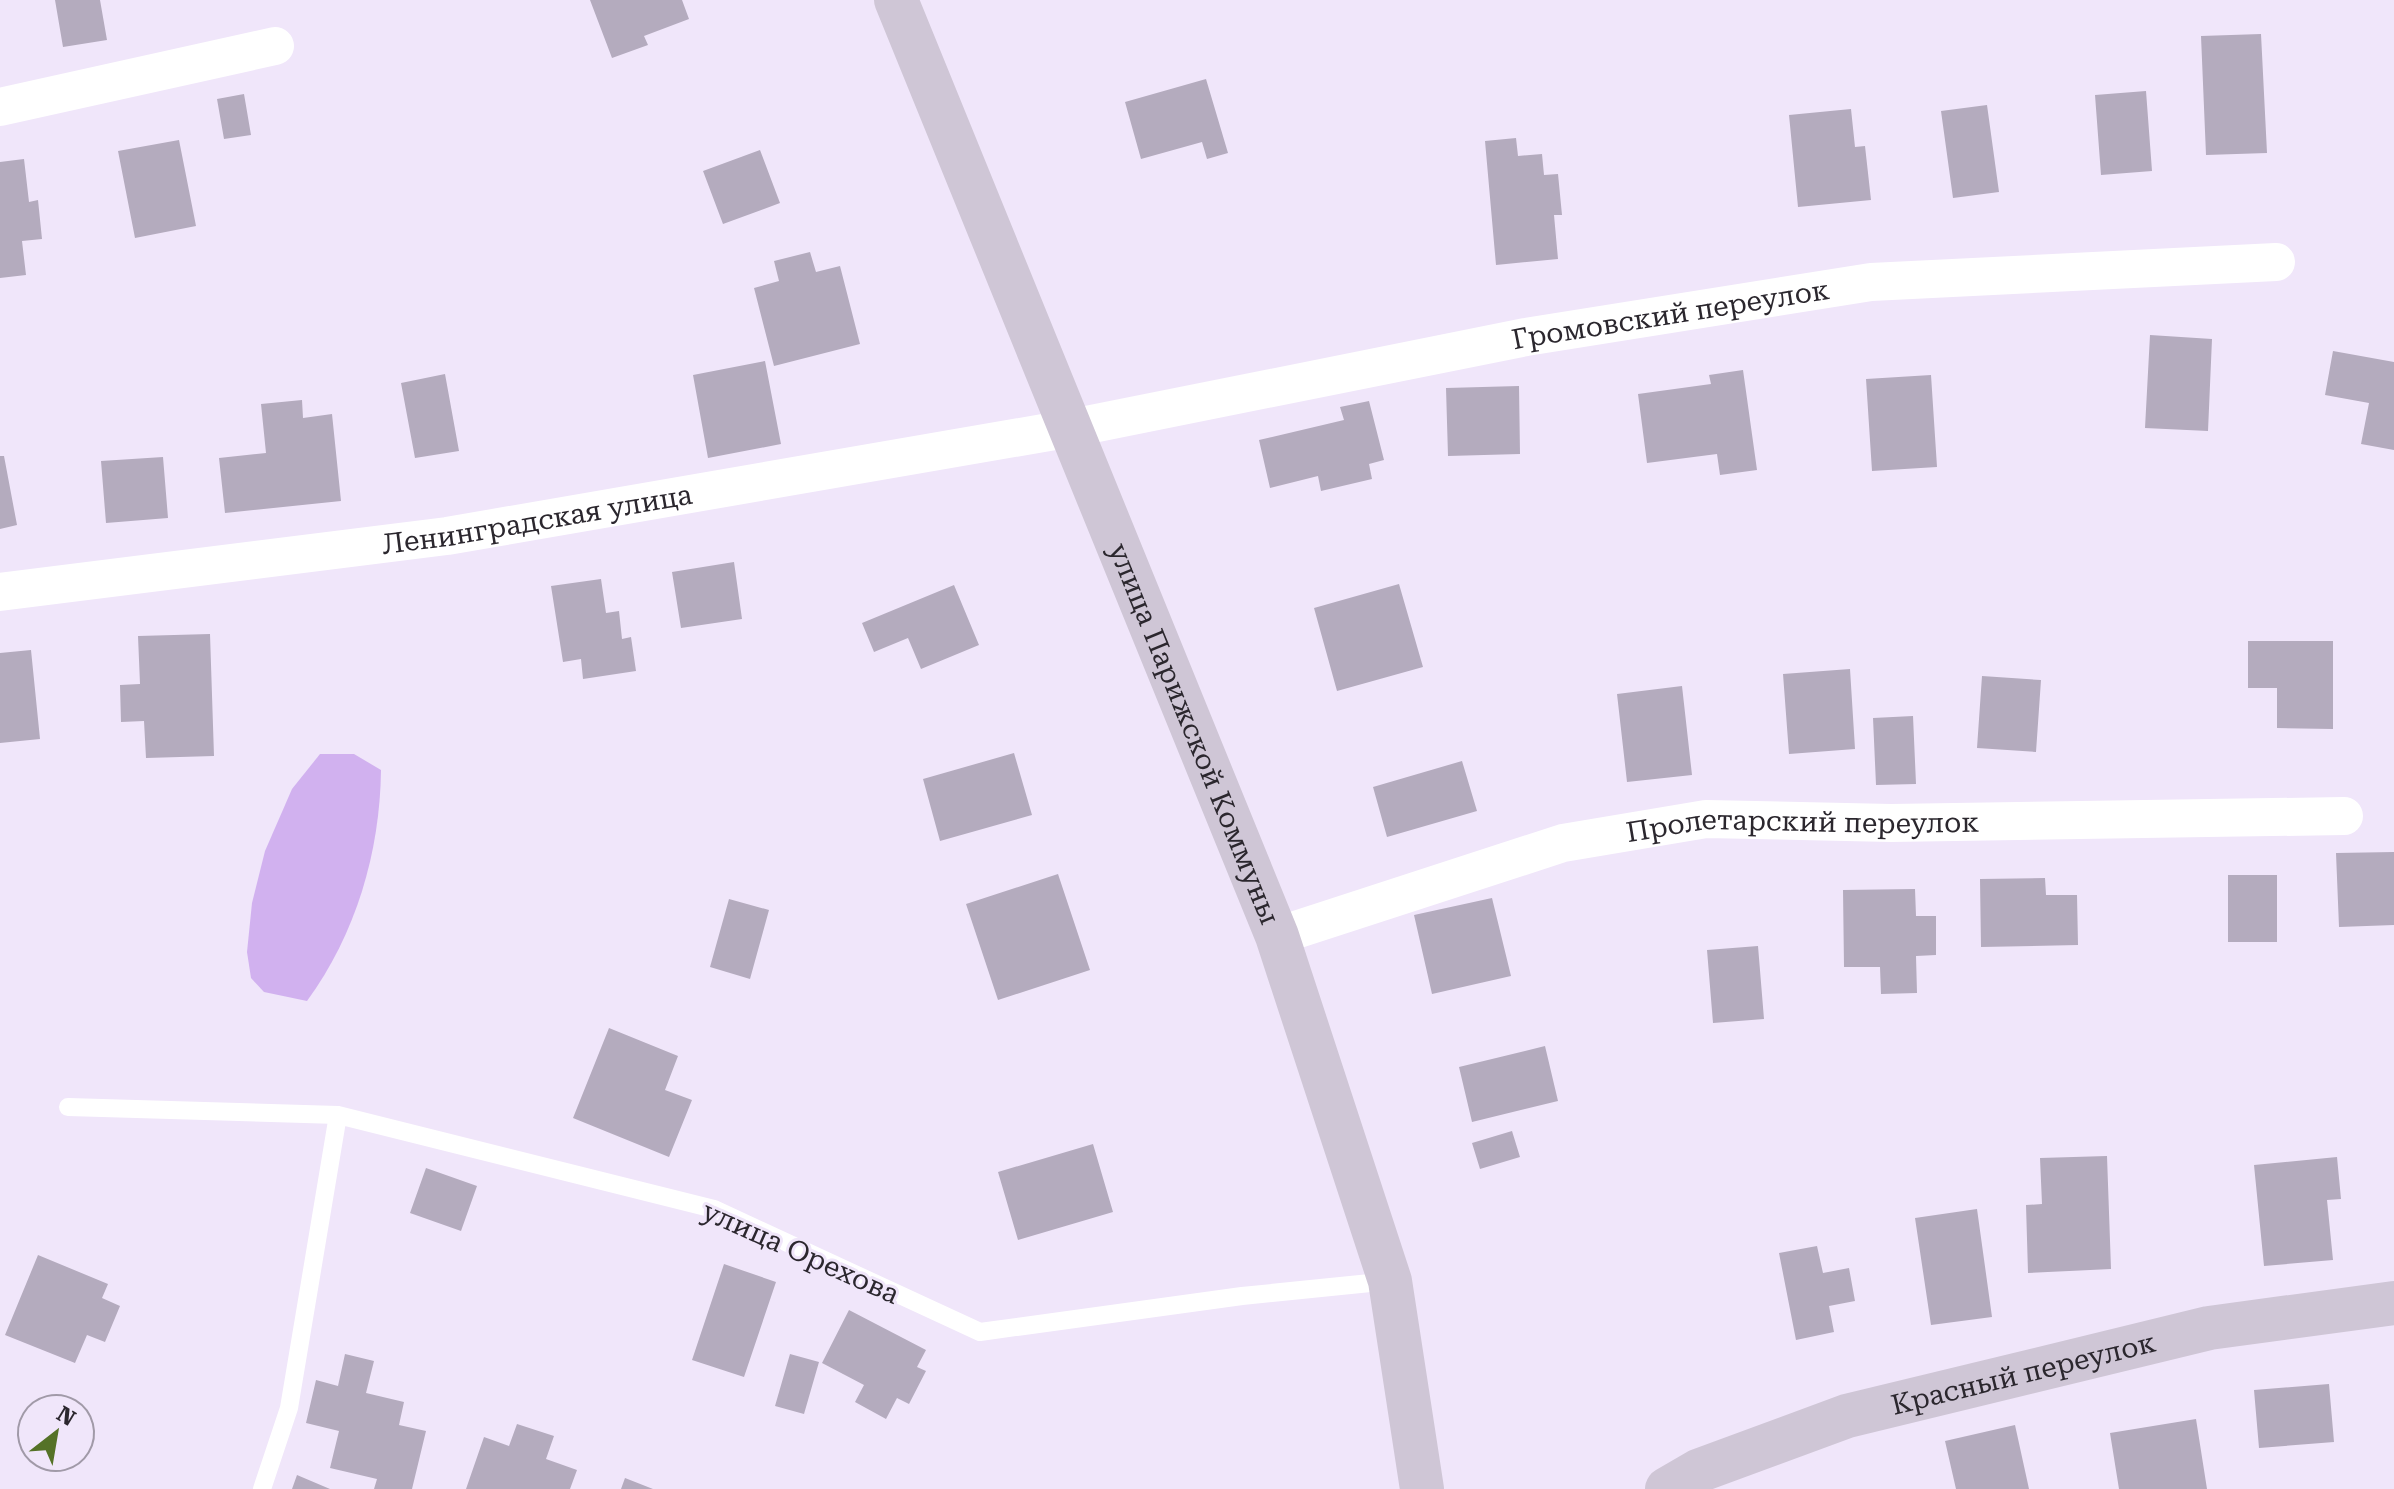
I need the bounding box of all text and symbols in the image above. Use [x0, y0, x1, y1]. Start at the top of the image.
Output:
street label: Громовский переулок [1509, 273, 1832, 356]
street label: Ленинградская улица [380, 478, 695, 561]
street label: улица Парижской Коммуны [1102, 538, 1286, 929]
street label: Пролетарский переулок [1624, 803, 1980, 849]
street label: улица Орехова [697, 1194, 904, 1311]
street label: Красный переулок [1888, 1326, 2159, 1422]
north arrow [16, 1393, 96, 1473]
text: N [52, 1401, 80, 1431]

